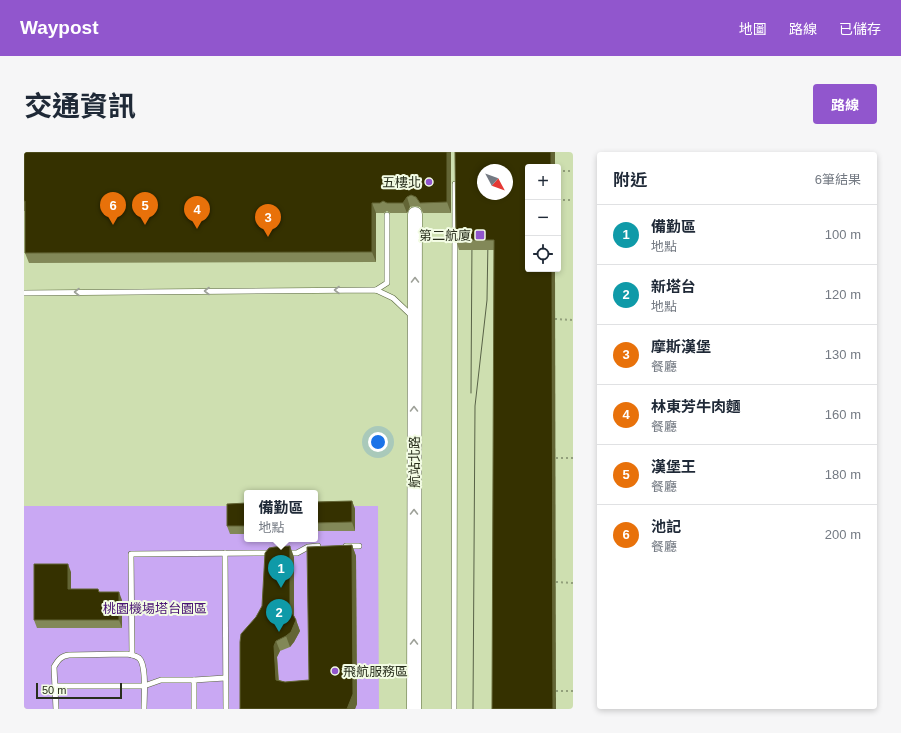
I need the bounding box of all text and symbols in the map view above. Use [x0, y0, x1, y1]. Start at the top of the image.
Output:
text: Waypost [20, 17, 98, 38]
text: 地圖 [739, 21, 767, 37]
text: 路線 [789, 21, 817, 37]
text: 已儲存 [839, 21, 881, 37]
button: 路線 [813, 84, 877, 124]
text: 交通資訊 [24, 91, 136, 122]
north arrow [477, 164, 513, 200]
map controls [525, 164, 561, 272]
button: + [525, 164, 561, 200]
text: 附近 [613, 171, 647, 190]
text: 6筆結果 [815, 172, 861, 187]
place label: 五樓北 [382, 175, 421, 190]
marker: 五樓北 [424, 177, 434, 187]
pin: 6 [100, 192, 126, 225]
pin: 5 [132, 192, 158, 225]
pin: 4 [184, 196, 210, 229]
button: − [525, 200, 561, 236]
pin: 3 [255, 204, 281, 237]
text: 備勤區 [651, 218, 696, 235]
text: 1 [622, 227, 630, 242]
text: 100 m [825, 227, 861, 242]
place label: 第二航廈 [419, 228, 471, 243]
marker: 第二航廈 [474, 229, 486, 241]
button: locate [525, 236, 561, 272]
text: 地點 [651, 239, 677, 254]
one-way arrow [411, 277, 419, 283]
text: 新塔台 [651, 278, 696, 295]
one-way arrow [334, 286, 340, 294]
one-way arrow [204, 287, 210, 295]
text: 2 [622, 287, 630, 302]
text: 120 m [825, 287, 861, 302]
one-way arrow [74, 288, 80, 296]
text: 地點 [651, 299, 677, 314]
text: 摩斯漢堡 [651, 338, 711, 355]
text: 3 [622, 347, 630, 362]
text: 130 m [825, 347, 861, 362]
text: 餐廳 [651, 359, 677, 374]
text: 林東芳牛肉麵 [651, 398, 741, 415]
one-way arrow [410, 406, 418, 412]
text: 4 [622, 407, 630, 422]
text: 160 m [825, 407, 861, 422]
text: 餐廳 [651, 419, 677, 434]
your location [368, 432, 388, 452]
street label: 航站北路 [407, 436, 422, 488]
text: 漢堡王 [651, 458, 696, 475]
text: 5 [622, 467, 630, 482]
text: 180 m [825, 467, 861, 482]
text: 餐廳 [651, 479, 677, 494]
popup [244, 490, 318, 542]
text: 備勤區 [258, 499, 304, 516]
one-way arrow [410, 509, 418, 515]
text: 池記 [651, 518, 681, 535]
text: 地點 [258, 520, 285, 535]
text: 6 [622, 527, 630, 542]
text: 200 m [825, 527, 861, 542]
text: 餐廳 [651, 539, 677, 554]
pin: 1 [268, 555, 294, 588]
pin: 2 [266, 599, 292, 632]
park label: 桃園機場塔台園區 [103, 601, 207, 616]
one-way arrow [410, 639, 418, 645]
place label: 飛航服務區 [343, 664, 408, 679]
marker: 飛航服務區 [330, 666, 340, 676]
scale bar [36, 681, 122, 700]
text: 50 m [42, 684, 66, 696]

